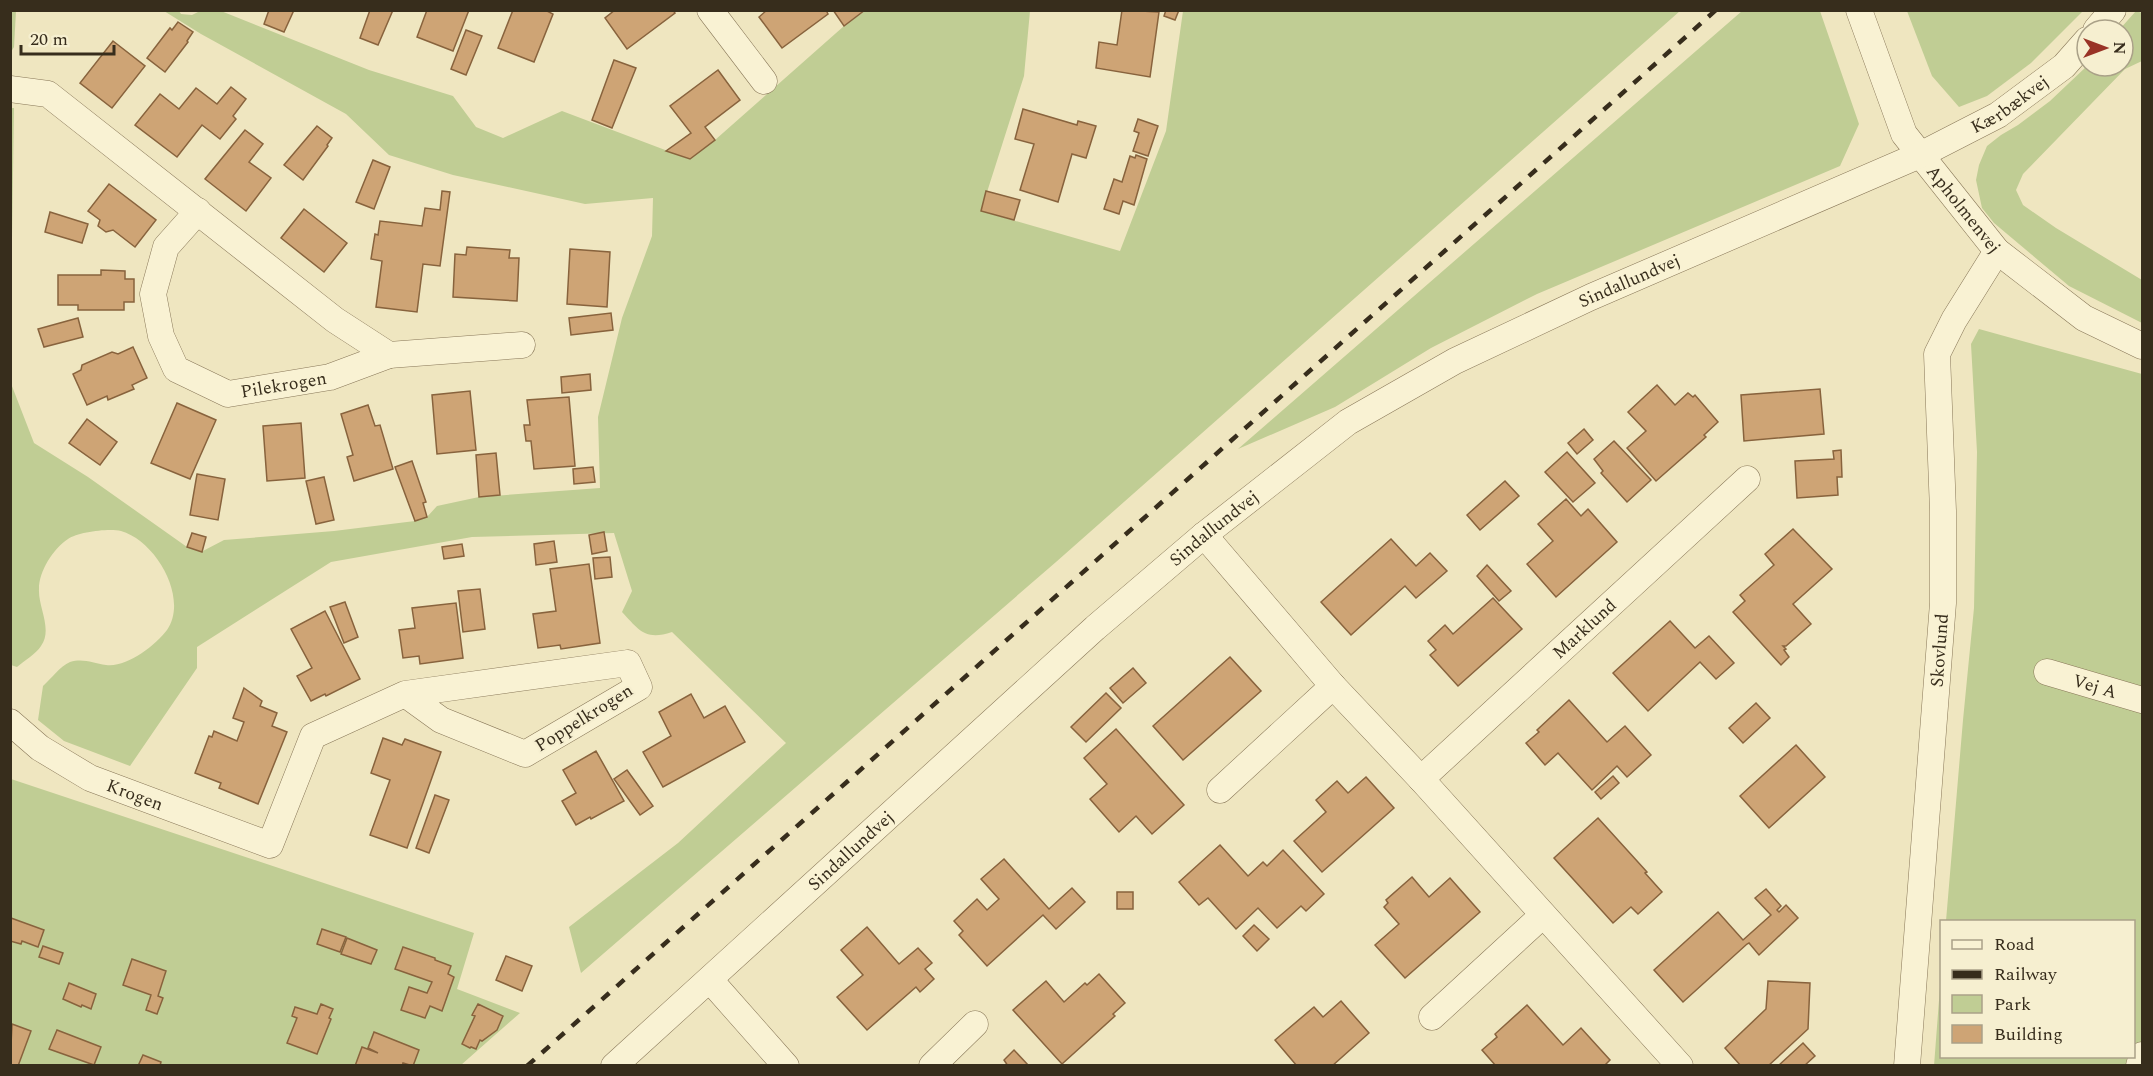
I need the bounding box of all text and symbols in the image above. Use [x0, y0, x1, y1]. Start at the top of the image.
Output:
scale bar [21, 18, 114, 56]
north arrow [2075, 18, 2135, 78]
text: 20 m [30, 26, 68, 53]
text: N [2107, 41, 2131, 55]
street label: Kærbækvej [1966, 68, 2055, 140]
street label: Apholmenvej [1920, 159, 2008, 259]
street label: Sindallundvej [1574, 247, 1685, 315]
street label: Pilekrogen [239, 364, 329, 405]
street label: Sindallundvej [1163, 483, 1265, 573]
street label: Marklund [1546, 592, 1623, 665]
street label: Skovlund [1923, 613, 1956, 688]
street label: Vej A [2070, 667, 2120, 705]
street label: Poppelkrogen [530, 677, 638, 759]
street label: Krogen [103, 772, 167, 818]
street label: Sindallundvej [801, 804, 900, 897]
legend [1940, 920, 2135, 1058]
text: Road [1994, 931, 2035, 958]
text: Railway [1994, 961, 2058, 988]
text: Park [1994, 991, 2031, 1018]
text: Building [1994, 1021, 2063, 1048]

